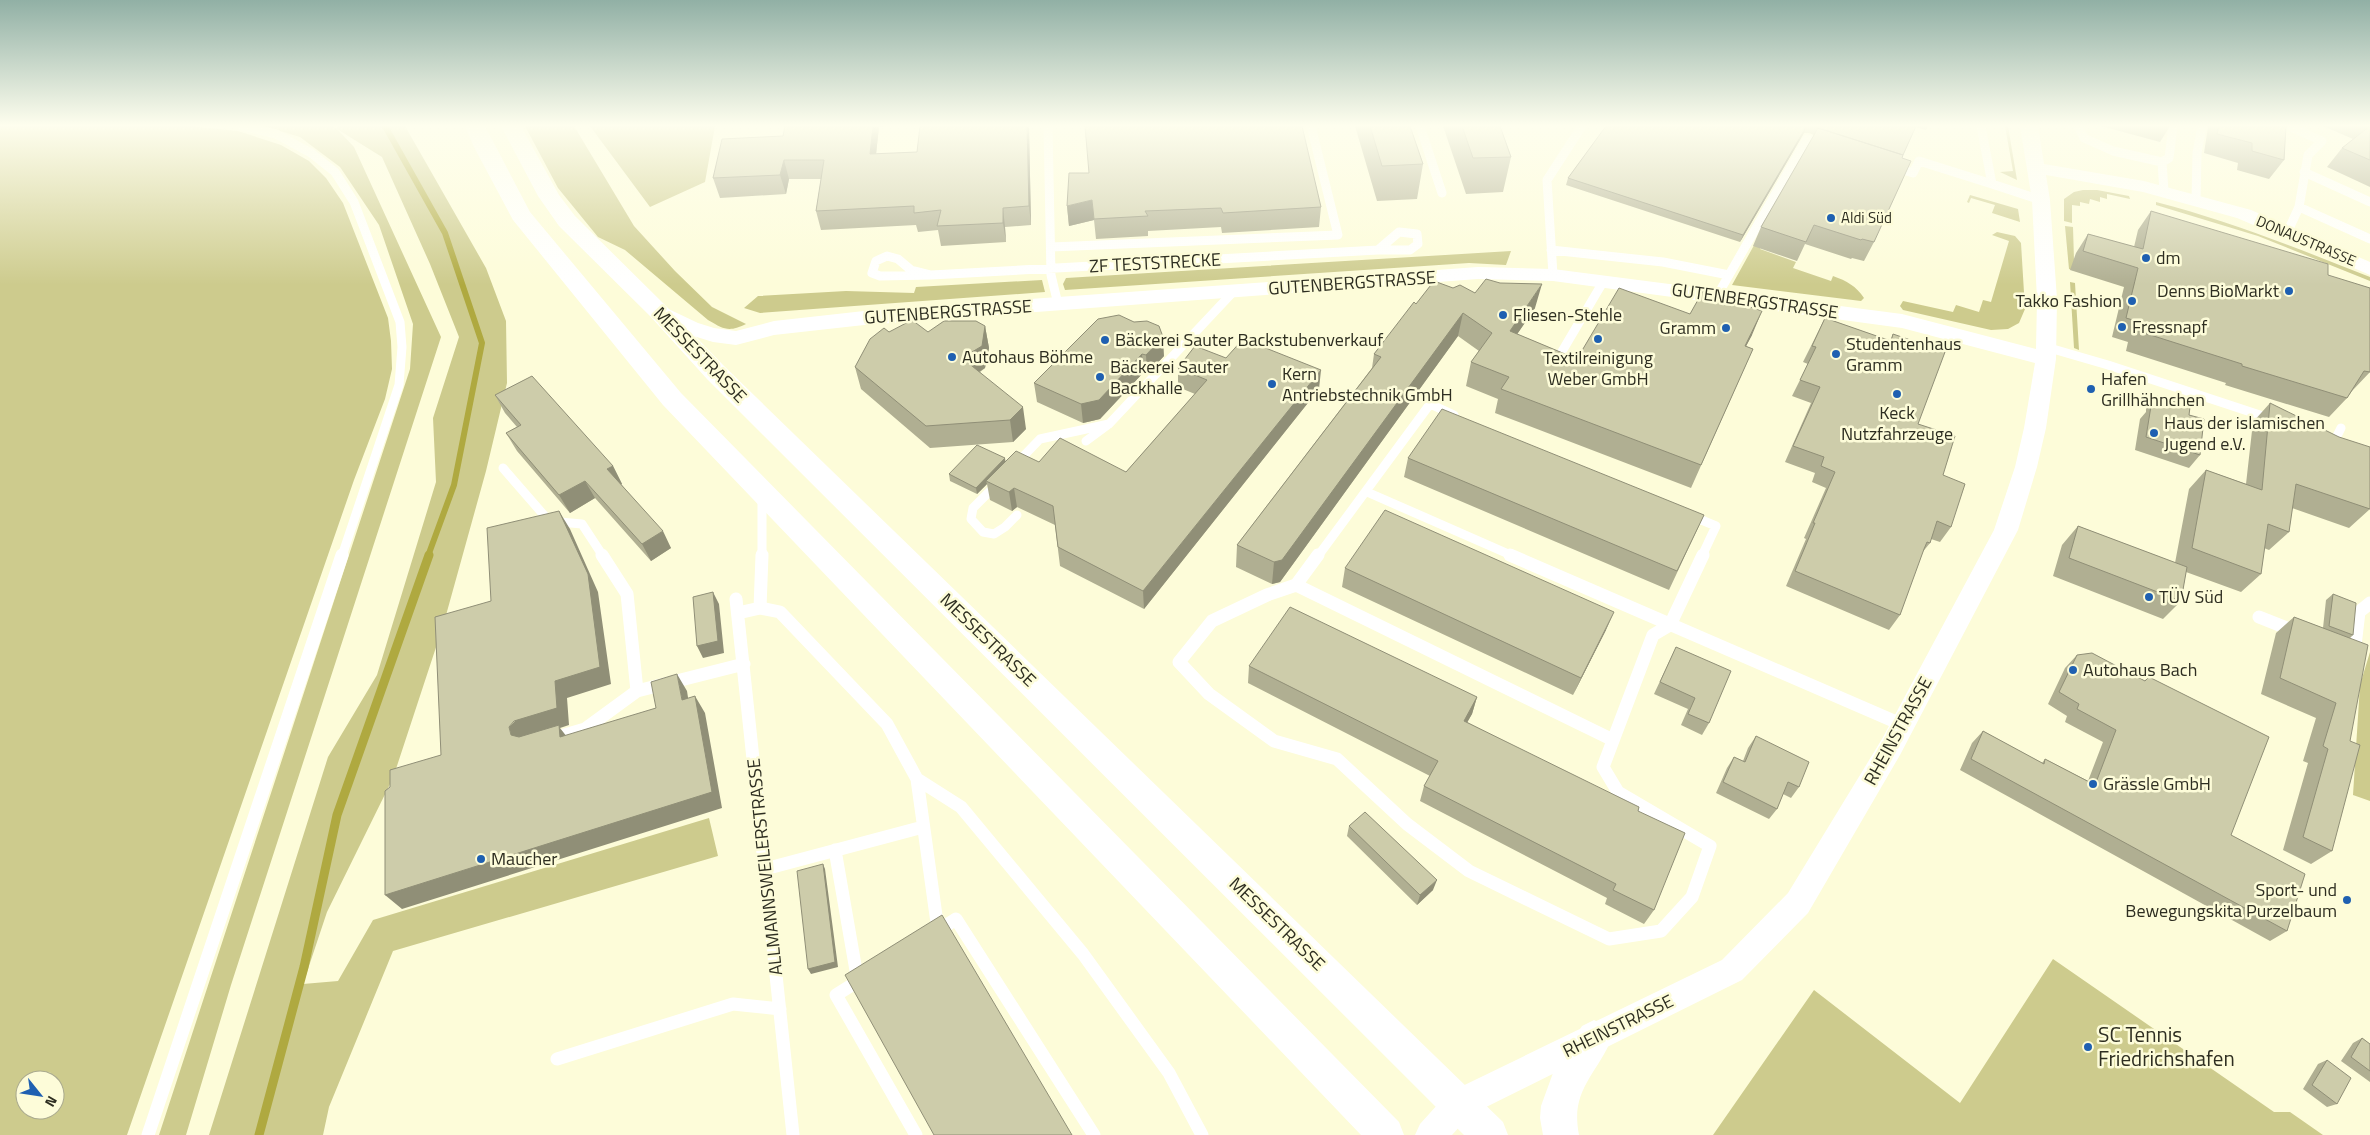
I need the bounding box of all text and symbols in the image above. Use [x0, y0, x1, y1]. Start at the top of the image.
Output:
place label: Aldi Süd [1841, 206, 1892, 229]
street label: DONAUSTRASSE [2253, 209, 2360, 272]
marker: Aldi Süd [1825, 212, 1837, 224]
place label: dm [2156, 244, 2181, 271]
street label: ZF TESTSTRECKE [1088, 246, 1222, 279]
marker: dm [2140, 252, 2152, 264]
street label: GUTENBERGSTRASSE [1267, 263, 1437, 302]
street label: GUTENBERGSTRASSE [1670, 275, 1840, 326]
place label: Denns BioMarkt [2157, 277, 2280, 304]
marker: Denns BioMarkt [2283, 285, 2295, 297]
place label: Takko Fashion [2016, 287, 2122, 314]
street label: GUTENBERGSTRASSE [863, 292, 1033, 331]
marker: Takko Fashion [2126, 295, 2138, 307]
street label: MESSESTRASSE [647, 300, 753, 409]
place label: Fliesen-Stehle [1513, 301, 1622, 328]
marker: Fliesen-Stehle [1497, 309, 1509, 321]
place label: Fressnapf [2132, 313, 2207, 340]
place label: Gramm [1660, 314, 1716, 341]
marker: Fressnapf [2116, 321, 2128, 333]
marker: Gramm [1720, 322, 1732, 334]
place label: Bäckerei Sauter Backstubenverkauf [1115, 326, 1383, 353]
place label: Studentenhaus Gramm [1846, 330, 1961, 378]
marker: Textilreinigung Weber GmbH [1592, 333, 1604, 345]
marker: Bäckerei Sauter Backstubenverkauf [1099, 334, 1111, 346]
place label: Autohaus Böhme [962, 343, 1093, 370]
place label: Textilreinigung Weber GmbH [1543, 344, 1653, 392]
marker: Studentenhaus Gramm [1830, 348, 1842, 360]
marker: Autohaus Böhme [946, 351, 958, 363]
place label: Bäckerei Sauter Backhalle [1110, 353, 1228, 401]
place label: Kern Antriebstechnik GmbH [1282, 360, 1453, 408]
place label: Hafen Grillhähnchen [2101, 365, 2205, 413]
marker: Bäckerei Sauter Backhalle [1094, 371, 1106, 383]
marker: Kern Antriebstechnik GmbH [1266, 378, 1278, 390]
marker: Hafen Grillhähnchen [2085, 383, 2097, 395]
marker: Keck Nutzfahrzeuge [1891, 388, 1903, 400]
place label: Keck Nutzfahrzeuge [1841, 399, 1953, 447]
place label: Haus der islamischen Jugend e.V. [2164, 409, 2325, 457]
marker: Haus der islamischen Jugend e.V. [2148, 427, 2160, 439]
place label: TÜV Süd [2159, 583, 2223, 610]
street label: MESSESTRASSE [934, 587, 1043, 693]
marker: TÜV Süd [2143, 591, 2155, 603]
place label: Autohaus Bach [2083, 656, 2197, 683]
marker: Autohaus Bach [2067, 664, 2079, 676]
street label: RHEINSTRASSE [1857, 672, 1938, 790]
street label: ALLMANNSWEILERSTRASSE [740, 757, 789, 977]
place label: Grässle GmbH [2103, 770, 2211, 797]
marker: Grässle GmbH [2087, 778, 2099, 790]
place label: Maucher [491, 845, 558, 872]
marker: Maucher [475, 853, 487, 865]
street label: MESSESTRASSE [1223, 871, 1332, 977]
place label: Sport- und Bewegungskita Purzelbaum [2125, 876, 2337, 924]
marker: Sport- und Bewegungskita Purzelbaum [2341, 894, 2353, 906]
street label: RHEINSTRASSE [1558, 987, 1678, 1064]
place label: SC Tennis Friedrichshafen [2098, 1018, 2235, 1074]
marker: SC Tennis Friedrichshafen [2082, 1041, 2094, 1053]
north arrow [15, 1070, 65, 1120]
text: N [40, 1092, 63, 1111]

